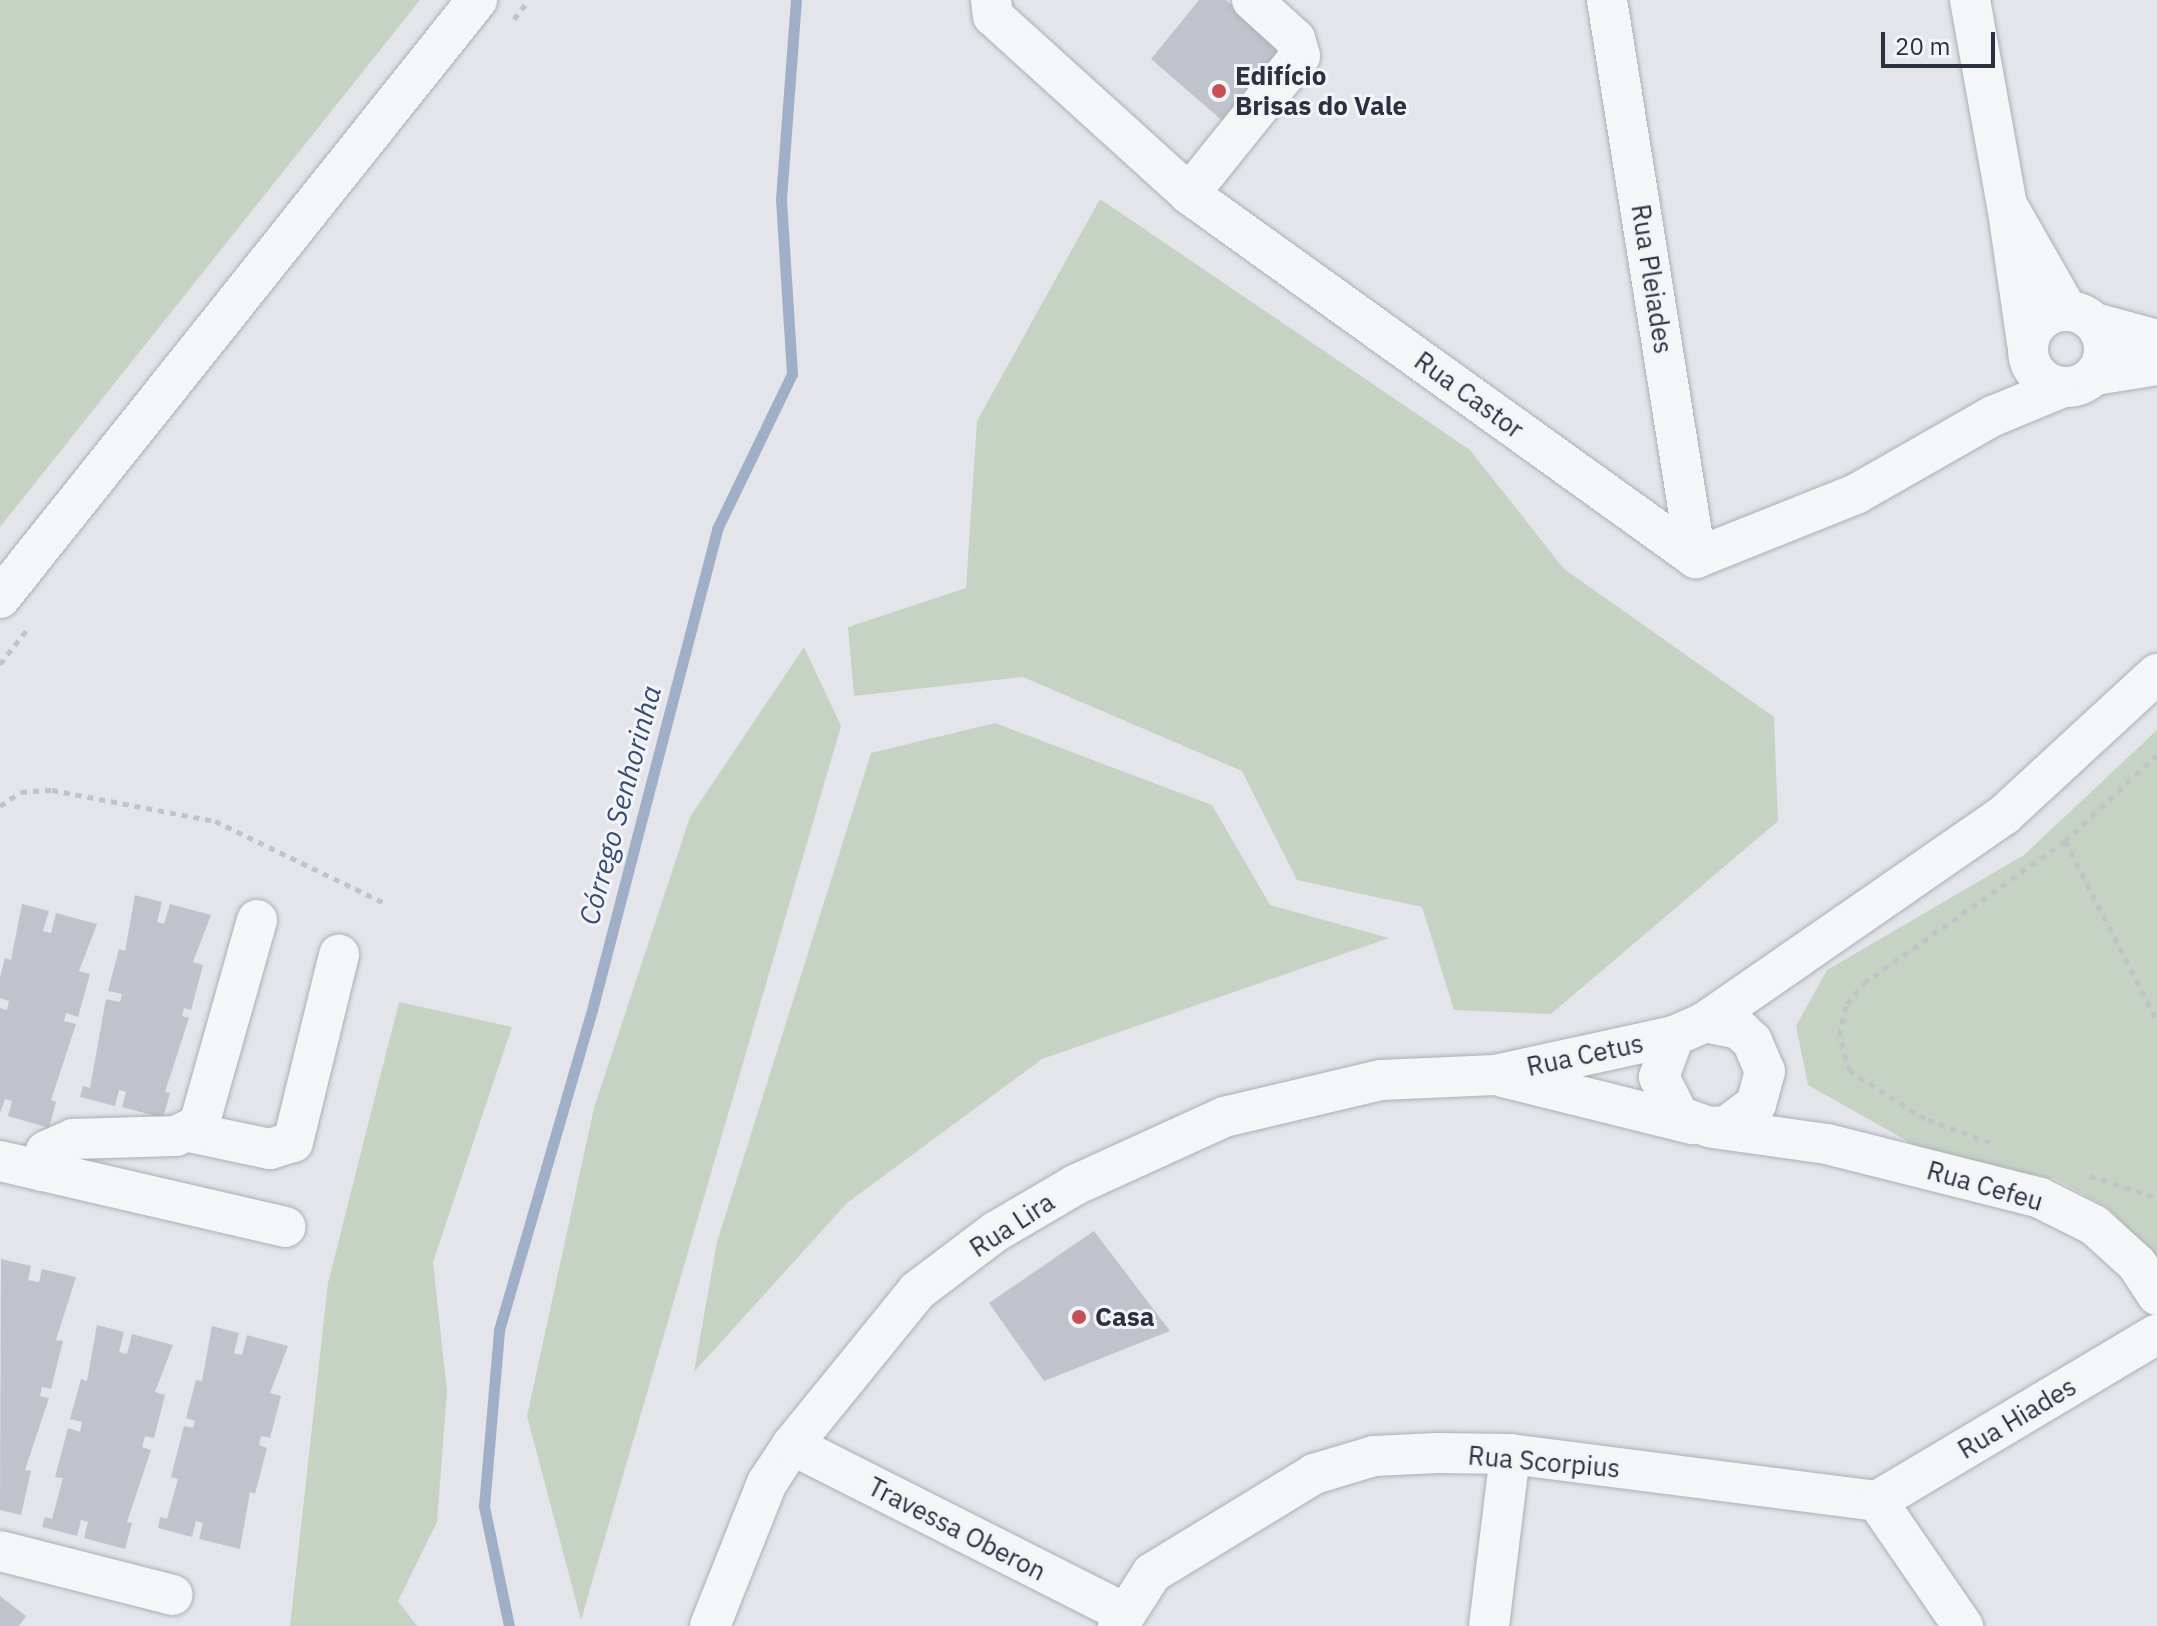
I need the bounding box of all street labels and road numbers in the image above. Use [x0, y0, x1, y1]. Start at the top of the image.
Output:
street label: Rua Pleiades [1625, 202, 1679, 356]
street label: Rua Castor [1408, 345, 1530, 445]
street label: Rua Cetus [1524, 1027, 1646, 1083]
street label: Rua Cefeu [1923, 1155, 2047, 1217]
street label: Rua Lira [964, 1186, 1060, 1264]
street label: Rua Hiades [1952, 1371, 2082, 1465]
street label: Rua Scorpius [1467, 1440, 1621, 1484]
street label: Travessa Oberon [863, 1471, 1051, 1587]

